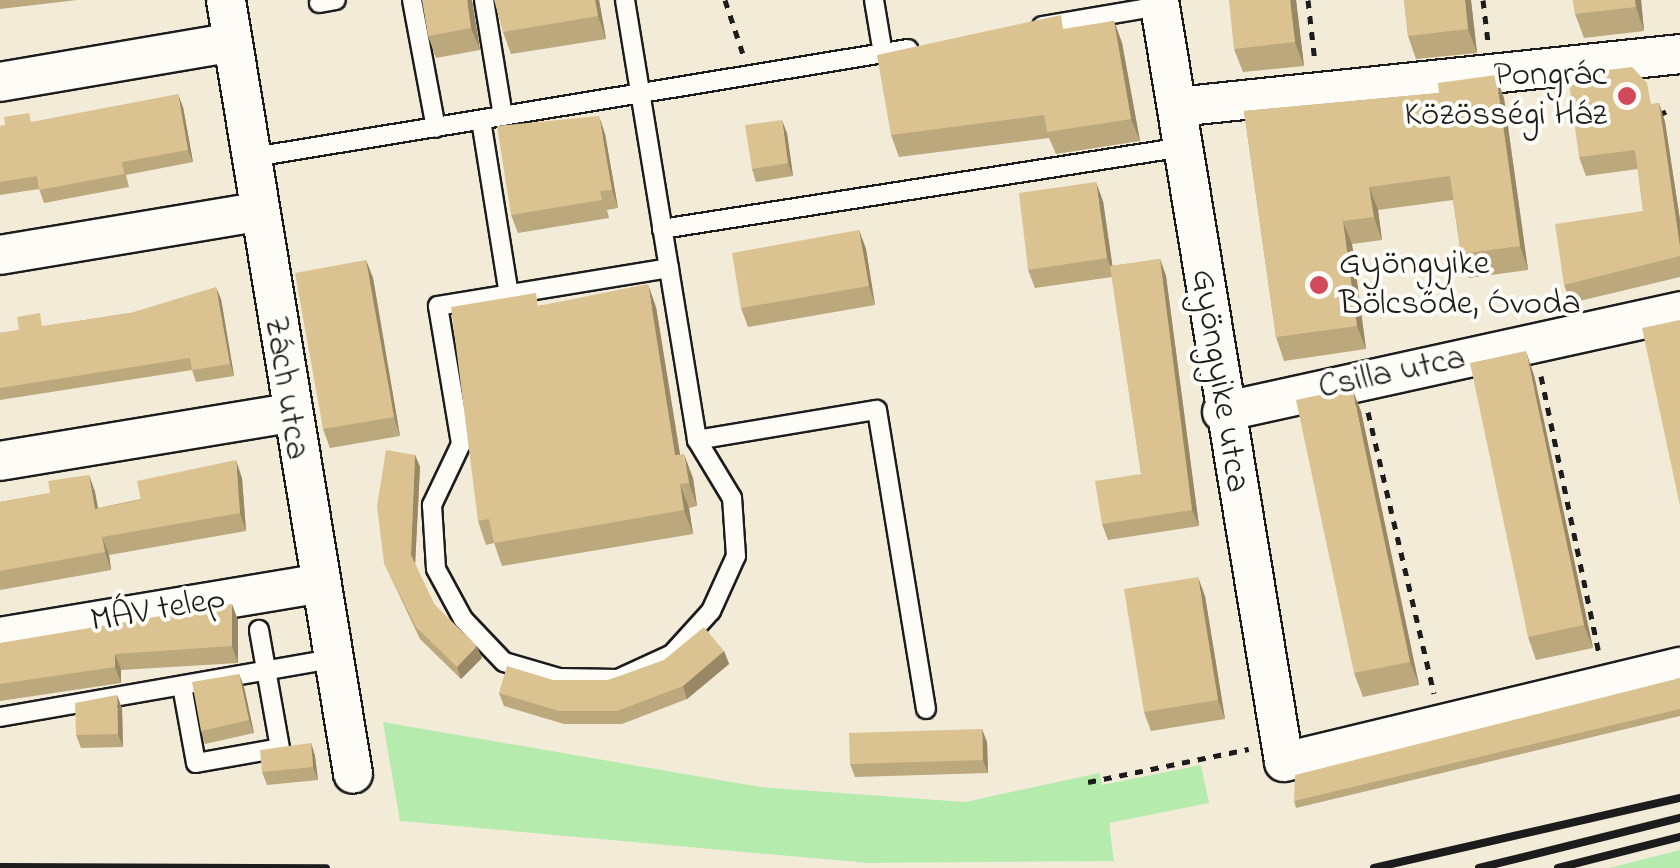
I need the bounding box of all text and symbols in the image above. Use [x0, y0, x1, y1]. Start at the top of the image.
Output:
place label: Pongrác Közösségi Ház [1404, 55, 1607, 137]
marker: Pongrác Közösségi Ház [1616, 85, 1638, 107]
place label: Gyöngyike Bölcsőde, Óvoda [1339, 244, 1581, 326]
street label: Gyöngyike utca [1181, 266, 1257, 496]
marker: Gyöngyike Bölcsőde, Óvoda [1308, 274, 1330, 296]
street label: Zách utca [253, 313, 317, 463]
street label: Csilla utca [1315, 338, 1469, 410]
street label: MÁV telep [87, 579, 229, 643]

